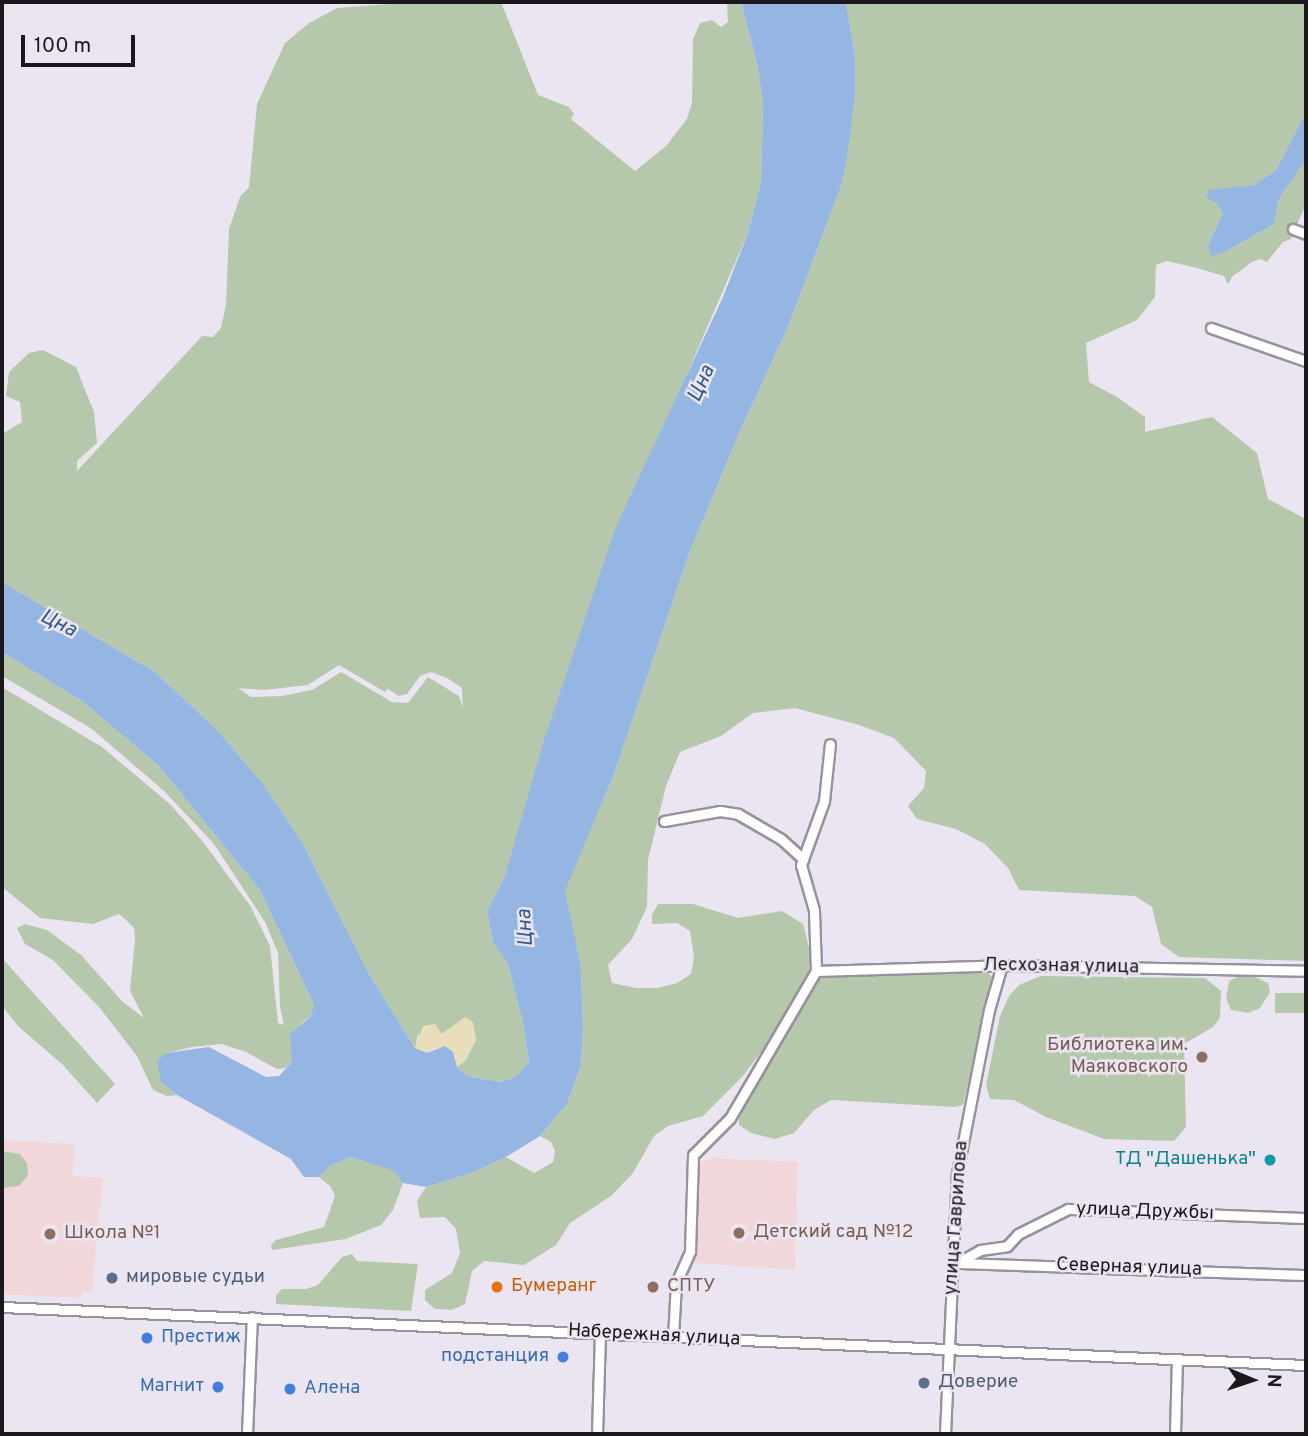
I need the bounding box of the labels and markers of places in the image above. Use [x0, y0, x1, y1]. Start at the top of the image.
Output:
place label: Библиотека им. Маяковского [1047, 1035, 1188, 1079]
marker: Библиотека им. Маяковского [1194, 1049, 1210, 1065]
place label: ТД "Дашенька" [1115, 1149, 1256, 1171]
marker: ТД "Дашенька" [1262, 1152, 1278, 1168]
place label: Детский сад №12 [753, 1222, 913, 1244]
place label: Школа №1 [64, 1223, 161, 1245]
marker: Детский сад №12 [731, 1225, 747, 1241]
marker: Школа №1 [42, 1226, 58, 1242]
place label: мировые судьи [126, 1267, 265, 1289]
marker: мировые судьи [104, 1270, 120, 1286]
place label: Бумеранг [511, 1276, 597, 1298]
place label: СПТУ [667, 1276, 716, 1298]
marker: Бумеранг [489, 1279, 505, 1295]
marker: СПТУ [645, 1279, 661, 1295]
place label: Престиж [161, 1327, 241, 1349]
marker: Престиж [139, 1330, 155, 1346]
place label: подстанция [441, 1346, 549, 1368]
marker: подстанция [555, 1349, 571, 1365]
place label: Доверие [938, 1372, 1018, 1394]
marker: Доверие [916, 1375, 932, 1391]
place label: Магнит [140, 1376, 204, 1398]
place label: Алена [304, 1378, 360, 1400]
marker: Магнит [210, 1379, 226, 1395]
marker: Алена [282, 1381, 298, 1397]

